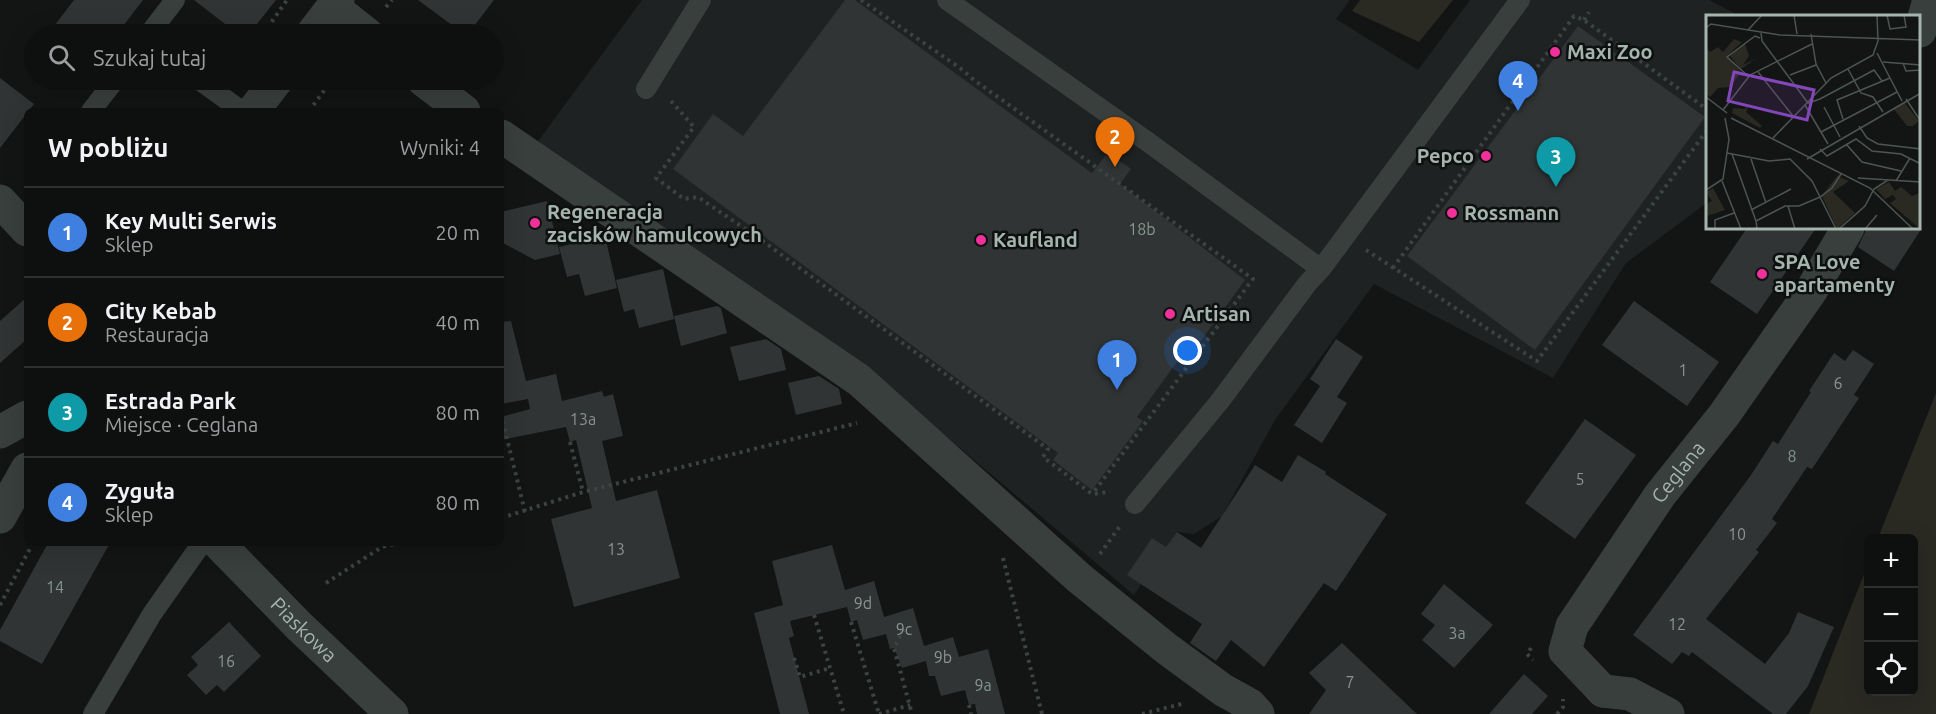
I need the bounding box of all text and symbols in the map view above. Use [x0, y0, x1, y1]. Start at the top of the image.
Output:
inset map [1706, 15, 1921, 230]
search box [24, 24, 504, 90]
place label: Maxi Zoo [1567, 40, 1653, 63]
icon: search [45, 41, 78, 74]
text: Szukaj tutaj [93, 45, 206, 70]
marker: Maxi Zoo [1548, 45, 1562, 59]
pin: 4 [1498, 62, 1538, 111]
pin: 2 [1096, 118, 1134, 167]
text: W pobliżu [48, 133, 169, 162]
text: Wyniki: 4 [400, 136, 480, 159]
pin: 3 [1536, 138, 1576, 187]
place label: Pepco [1417, 144, 1474, 167]
marker: Pepco [1479, 149, 1493, 163]
place label: Regeneracja zacisków hamulcowych [547, 200, 762, 246]
place label: Rossmann [1464, 201, 1559, 224]
marker: Rossmann [1445, 206, 1459, 220]
text: Key Multi Serwis [105, 208, 277, 233]
marker: Regeneracja zacisków hamulcowych [528, 216, 542, 230]
house number: 18b [1128, 220, 1156, 238]
text: 1 [62, 221, 73, 244]
text: 20 m [436, 221, 480, 244]
place label: Kaufland [993, 228, 1078, 251]
text: Sklep [105, 233, 154, 256]
marker: Kaufland [974, 233, 988, 247]
place label: SPA Love apartamenty [1774, 250, 1895, 296]
marker: SPA Love apartamenty [1755, 267, 1769, 281]
text: City Kebab [105, 298, 217, 323]
place label: Artisan [1182, 302, 1250, 325]
marker: Artisan [1163, 307, 1177, 321]
text: 2 [62, 311, 73, 334]
text: 40 m [436, 311, 480, 334]
text: Restauracja [105, 323, 209, 346]
your location [1173, 336, 1202, 365]
pin: 1 [1098, 340, 1136, 390]
house number: 1 [1678, 361, 1688, 379]
house number: 6 [1833, 374, 1843, 392]
text: Estrada Park [105, 388, 236, 413]
text: 3 [62, 401, 73, 424]
text: 80 m [436, 401, 480, 424]
house number: 13a [570, 410, 596, 428]
text: Miejsce · Ceglana [105, 413, 258, 436]
street label: Ceglana [1646, 437, 1709, 507]
house number: 8 [1787, 447, 1797, 465]
house number: 5 [1575, 470, 1585, 488]
text: Zyguła [105, 478, 175, 503]
text: 4 [62, 491, 73, 514]
text: 80 m [436, 491, 480, 514]
text: Sklep [105, 503, 154, 526]
house number: 10 [1728, 525, 1746, 543]
map controls [1864, 534, 1918, 696]
button: + [1864, 534, 1918, 588]
house number: 13 [607, 540, 625, 558]
house number: 14 [46, 578, 64, 596]
button: − [1864, 588, 1918, 642]
street label: Piaskowa [266, 592, 342, 667]
house number: 9d [854, 594, 872, 612]
house number: 12 [1668, 615, 1686, 633]
house number: 9c [896, 620, 913, 638]
house number: 3a [1448, 624, 1466, 642]
button: locate [1864, 642, 1918, 696]
house number: 9b [934, 648, 952, 666]
house number: 16 [217, 652, 235, 670]
house number: 7 [1345, 673, 1355, 691]
house number: 9a [974, 676, 992, 694]

